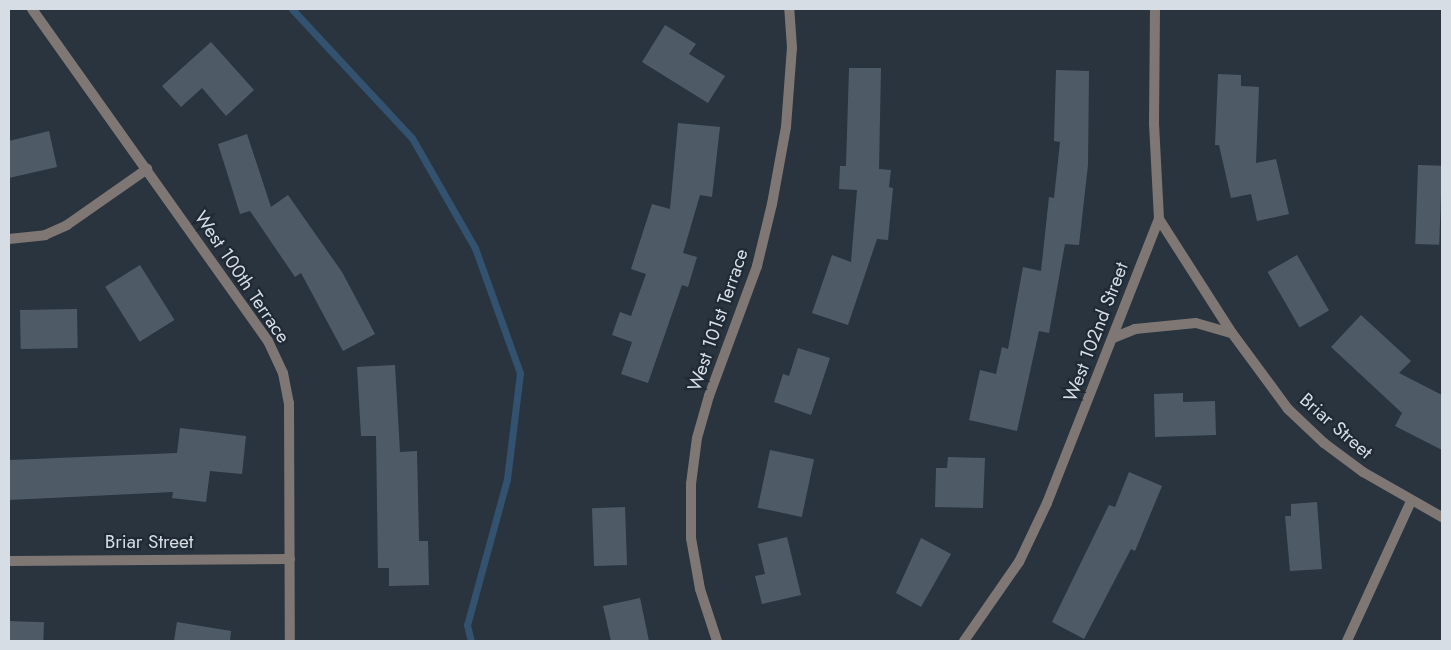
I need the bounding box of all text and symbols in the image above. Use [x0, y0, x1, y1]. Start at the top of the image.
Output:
street label: West 100th Terrace [189, 207, 295, 347]
street label: West 101st Terrace [683, 246, 753, 394]
street label: West 102nd Street [1059, 259, 1133, 405]
street label: Briar Street [1295, 388, 1377, 464]
street label: Briar Street [105, 531, 193, 553]

